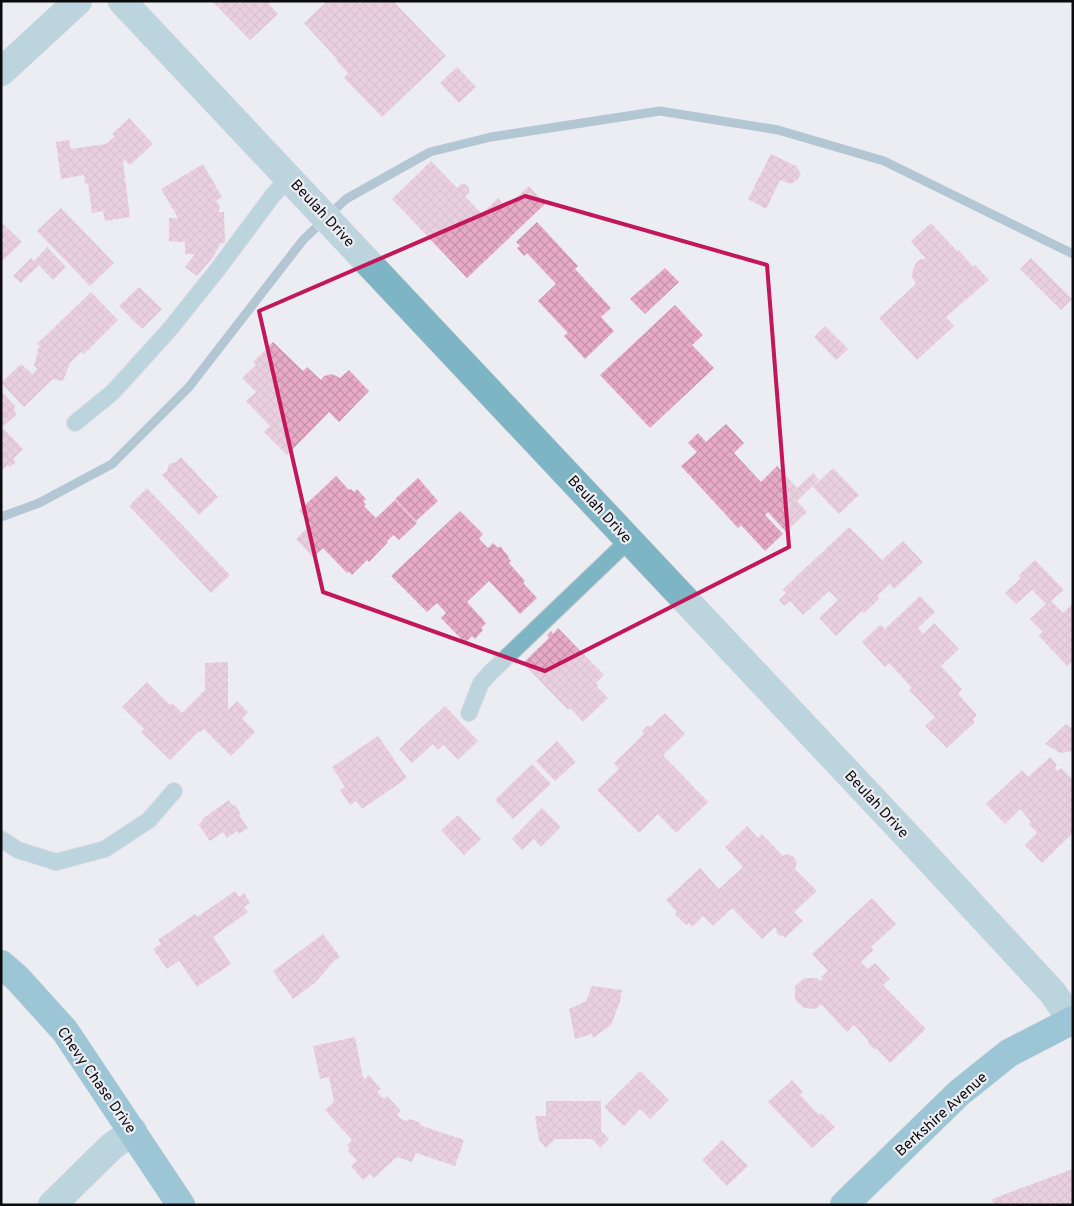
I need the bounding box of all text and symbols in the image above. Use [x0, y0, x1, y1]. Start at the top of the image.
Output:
street label: Beulah Drive [286, 176, 358, 252]
street label: Beulah Drive [563, 472, 635, 548]
street label: Beulah Drive [840, 767, 912, 843]
street label: Chevy Chase Drive [52, 1024, 140, 1138]
street label: Berkshire Avenue [892, 1069, 992, 1161]

